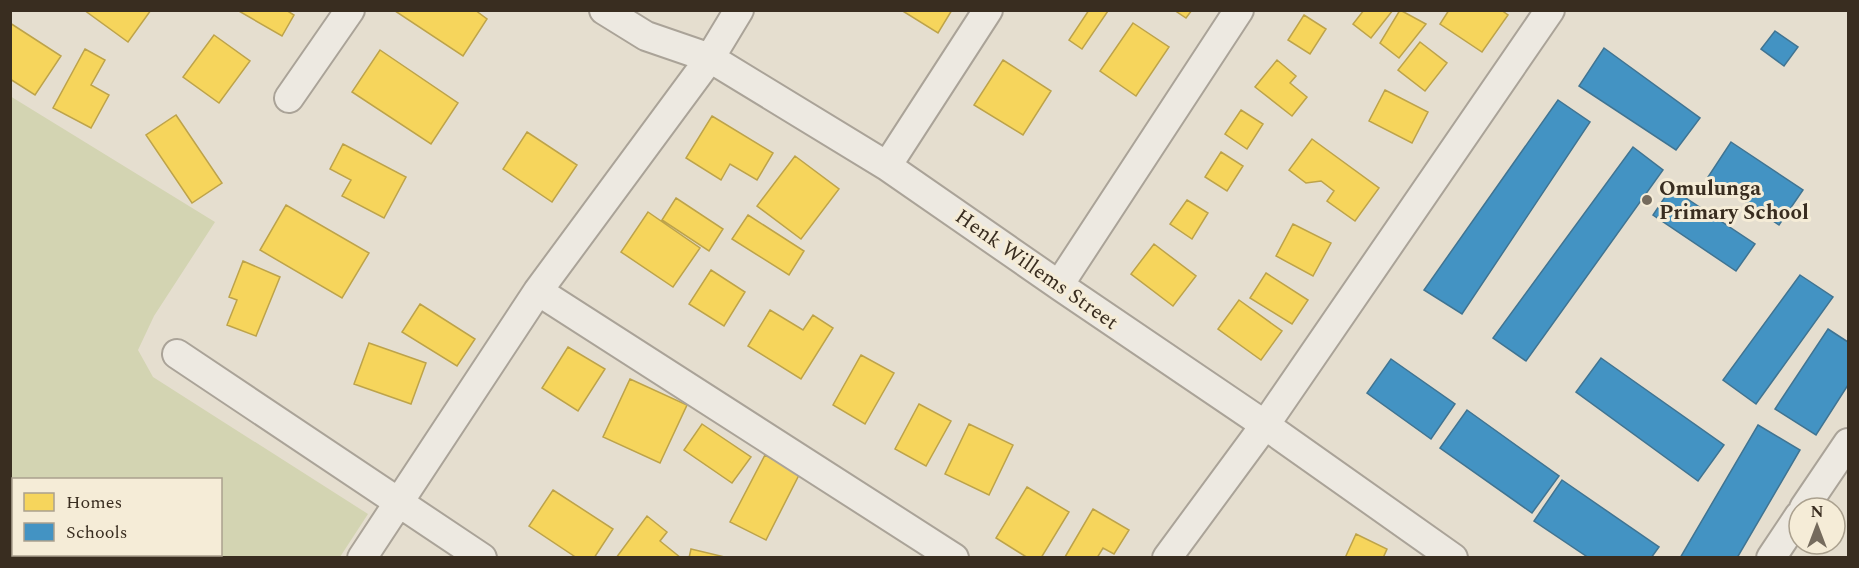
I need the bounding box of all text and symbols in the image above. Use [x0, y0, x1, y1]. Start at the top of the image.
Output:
place label: Omulunga Primary School [1659, 173, 1809, 229]
marker: Omulunga Primary School [1640, 193, 1654, 207]
street label: Henk Willems Street [948, 201, 1125, 338]
legend [12, 478, 222, 556]
text: Homes [66, 489, 122, 516]
north arrow [1787, 496, 1847, 556]
text: N [1810, 500, 1824, 524]
text: Schools [66, 519, 128, 546]

